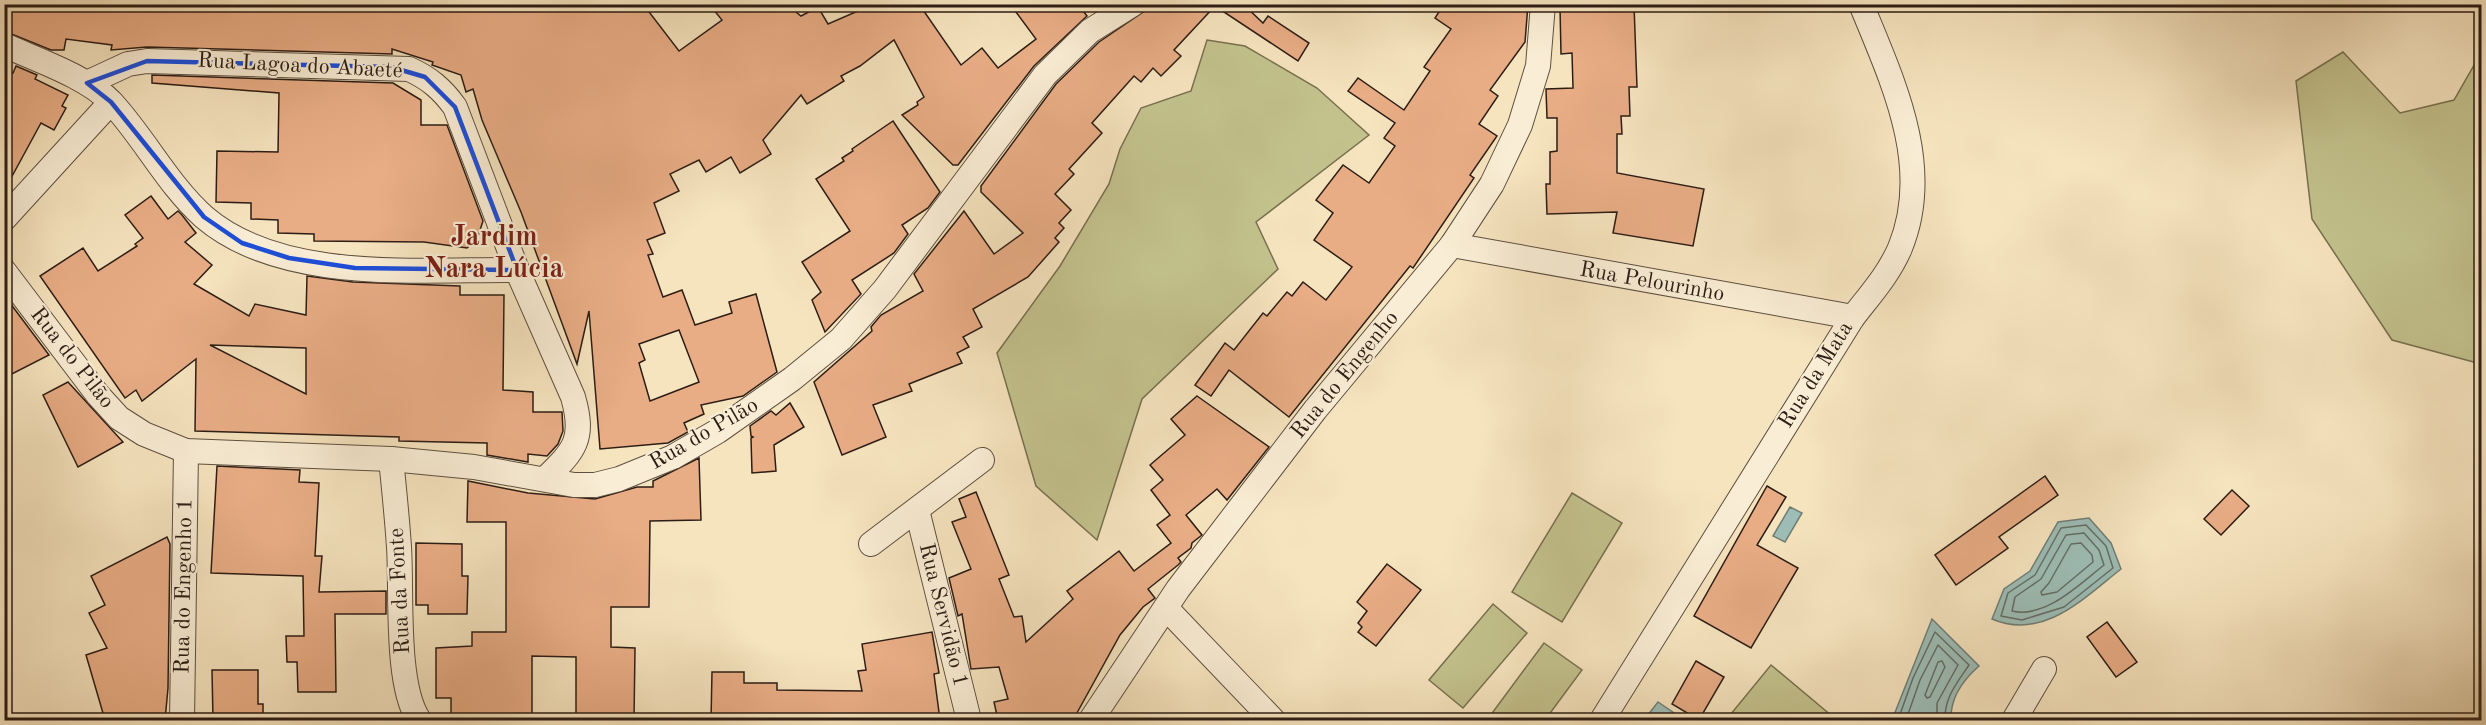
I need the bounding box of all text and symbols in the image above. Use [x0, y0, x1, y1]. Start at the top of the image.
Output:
street label: Rua Lagoa do Abaeté [197, 50, 403, 82]
district label: Jardim Nara Lúcia [424, 224, 564, 284]
street label: Rua Pelourinho [1578, 258, 1726, 306]
street label: Rua do Pilão [26, 303, 118, 413]
street label: Rua do Engenho [1287, 307, 1403, 443]
street label: Rua da Mata [1775, 318, 1857, 432]
street label: Rua do Pilão [646, 394, 762, 474]
street label: Rua do Engenho 1 [171, 498, 197, 674]
street label: Rua da Fonte [386, 527, 414, 655]
street label: Rua Servidão 1 [915, 541, 971, 689]

